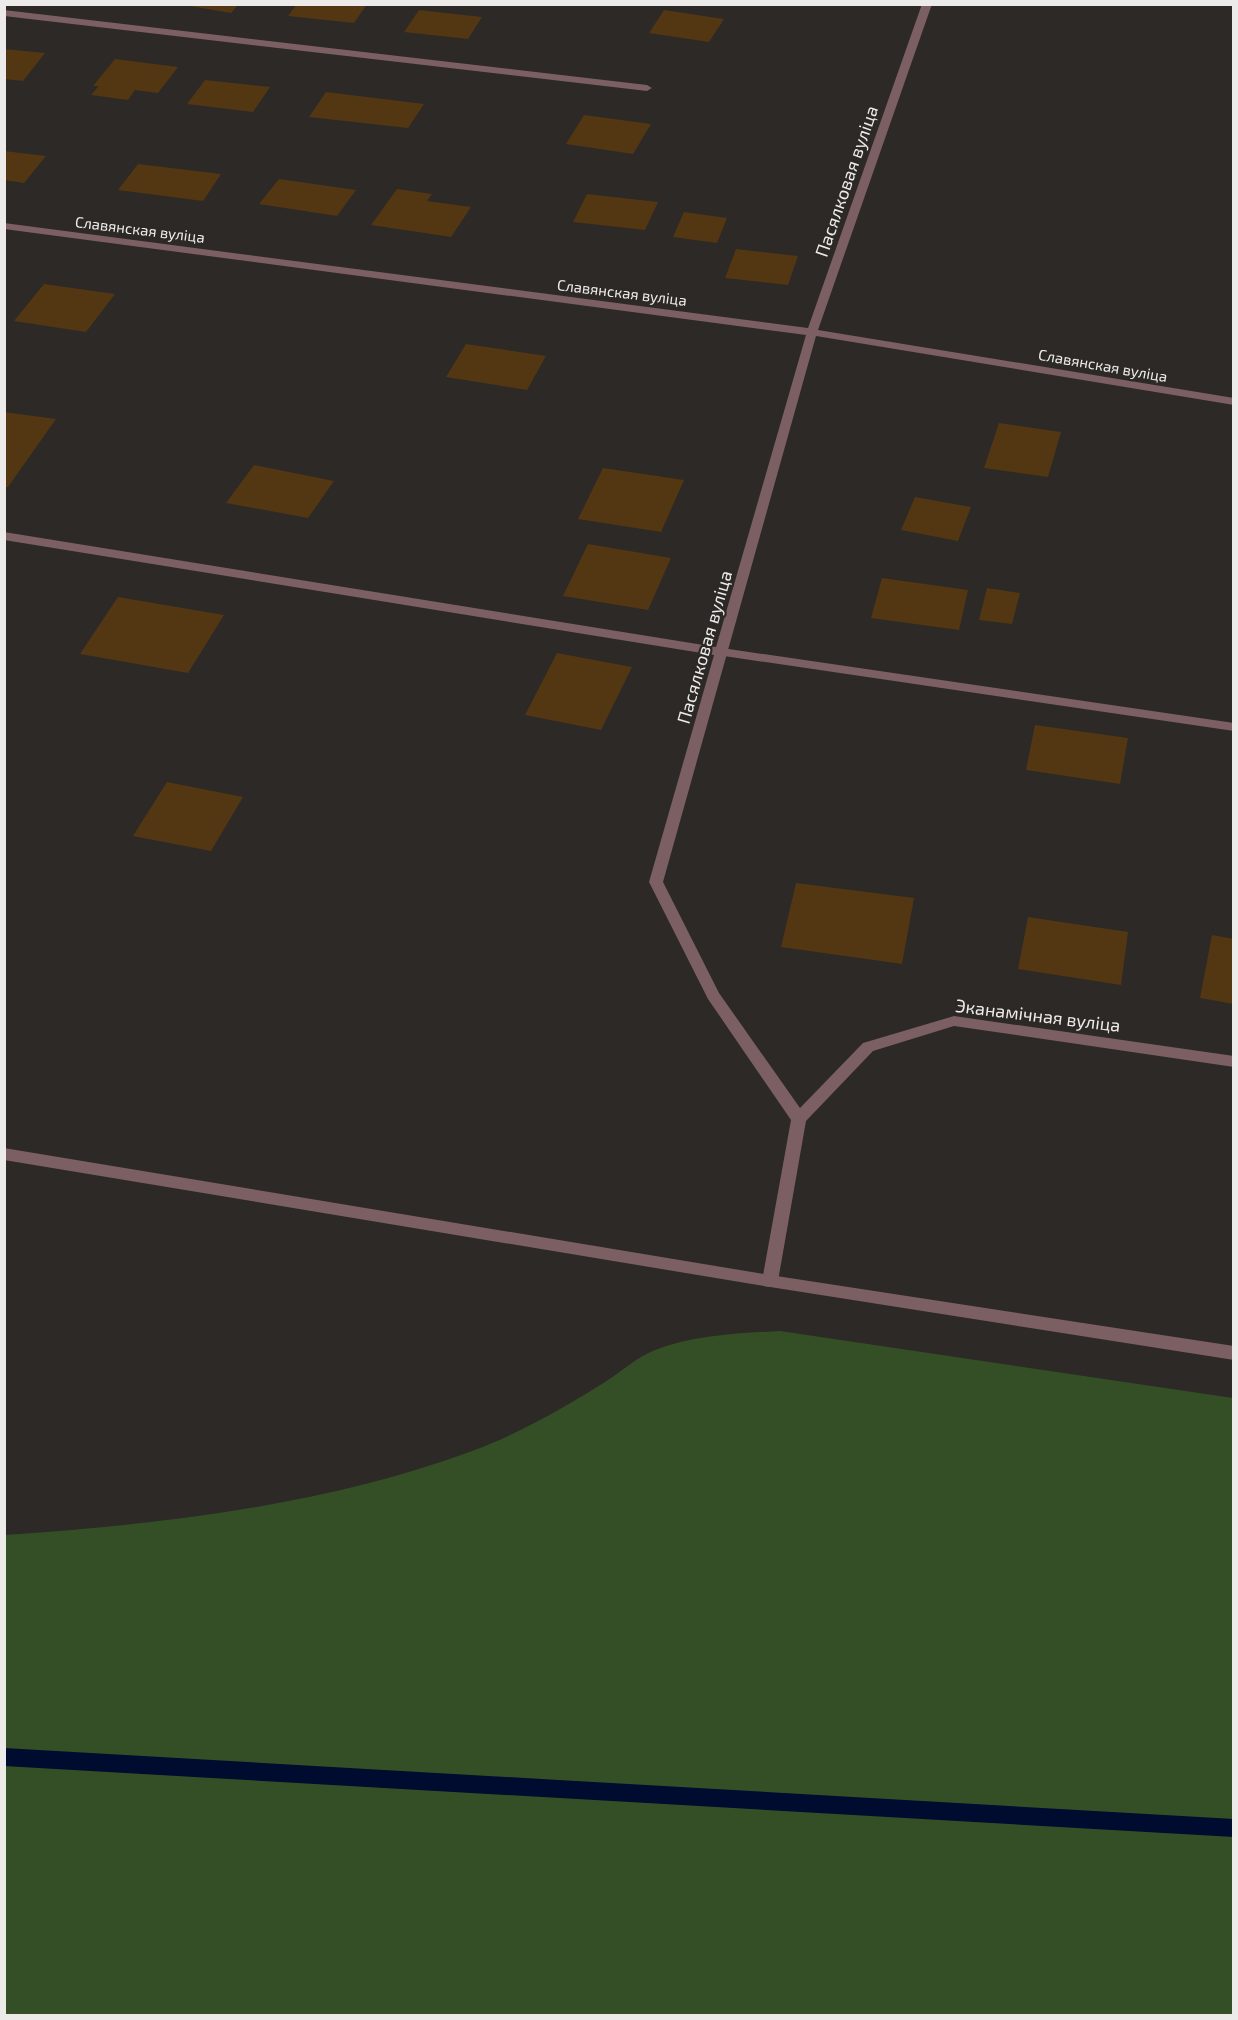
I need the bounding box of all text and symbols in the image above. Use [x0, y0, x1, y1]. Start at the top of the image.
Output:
street label: Пасялковая вуліца [810, 103, 882, 259]
street label: Славянская вуліца [74, 212, 206, 247]
street label: Славянская вуліца [556, 275, 688, 310]
street label: Славянская вуліца [1037, 345, 1169, 386]
street label: Пасялковая вуліца [672, 568, 736, 726]
street label: Эканамічная вуліца [954, 994, 1122, 1036]

